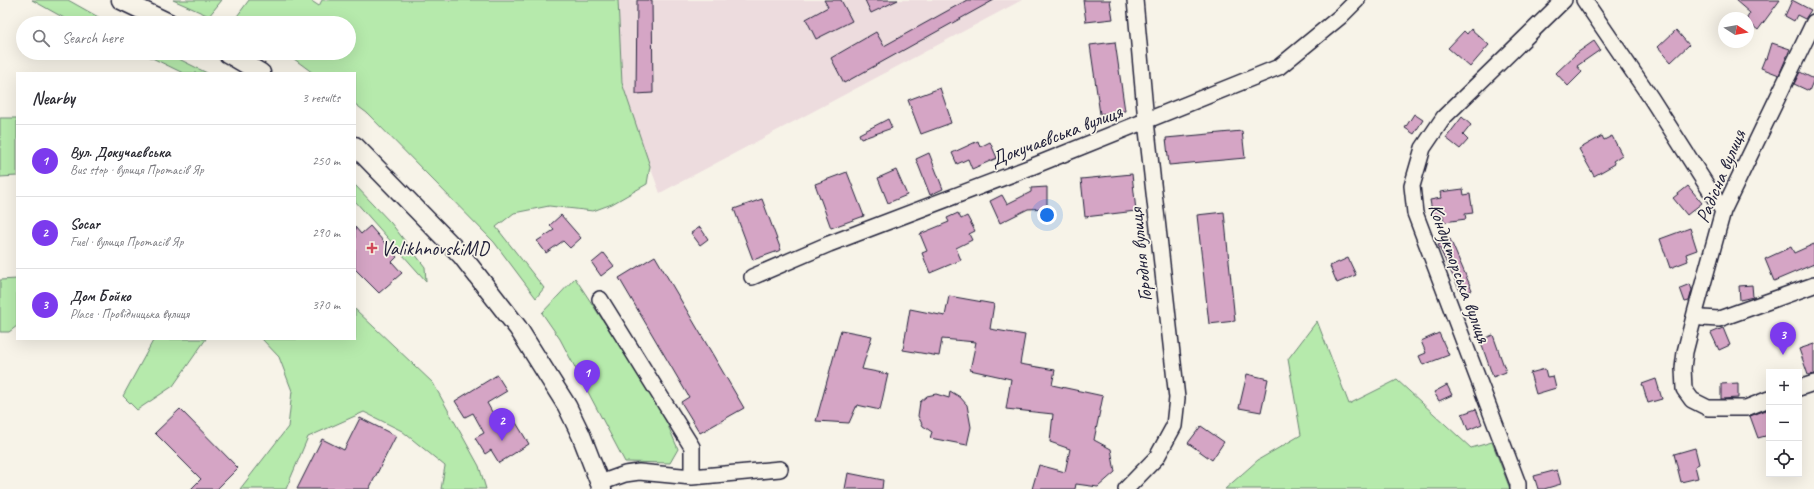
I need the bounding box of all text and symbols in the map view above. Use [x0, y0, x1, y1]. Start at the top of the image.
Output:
north arrow [1718, 12, 1754, 48]
search box [16, 16, 356, 60]
icon: search [30, 27, 52, 49]
text: Search here [62, 29, 123, 48]
text: Nearby [32, 88, 75, 109]
text: 3 results [302, 90, 340, 106]
street label: Докучаєвська вулиця [987, 99, 1126, 172]
street label: Радісна вулиця [1690, 125, 1752, 227]
text: Вул. Докучаєвська [70, 143, 171, 162]
text: 1 [42, 153, 48, 169]
text: 250 m [312, 153, 340, 169]
text: Bus stop · вулиця Протасів Яр [70, 162, 204, 178]
street label: Кондукторська вулиця [1423, 200, 1497, 347]
your location [1037, 205, 1057, 225]
street label: Городня вулиця [1123, 205, 1158, 303]
text: Socar [70, 215, 100, 234]
text: 2 [42, 225, 48, 241]
text: 290 m [312, 225, 340, 241]
text: Fuel · вулиця Протасів Яр [70, 234, 183, 250]
place label: ValikhnovskiMD [381, 236, 490, 261]
marker: ValikhnovskiMD [366, 242, 378, 254]
text: Дом Бойко [70, 287, 131, 306]
text: 3 [42, 297, 48, 313]
text: 370 m [312, 297, 340, 313]
text: Place · Провідницька вулиця [70, 306, 189, 322]
pin: 3 [1770, 322, 1796, 355]
pin: 1 [574, 360, 600, 393]
map controls [1766, 369, 1802, 477]
button: + [1766, 369, 1802, 405]
button: − [1766, 405, 1802, 441]
pin: 2 [489, 408, 515, 441]
button: locate [1766, 441, 1802, 477]

